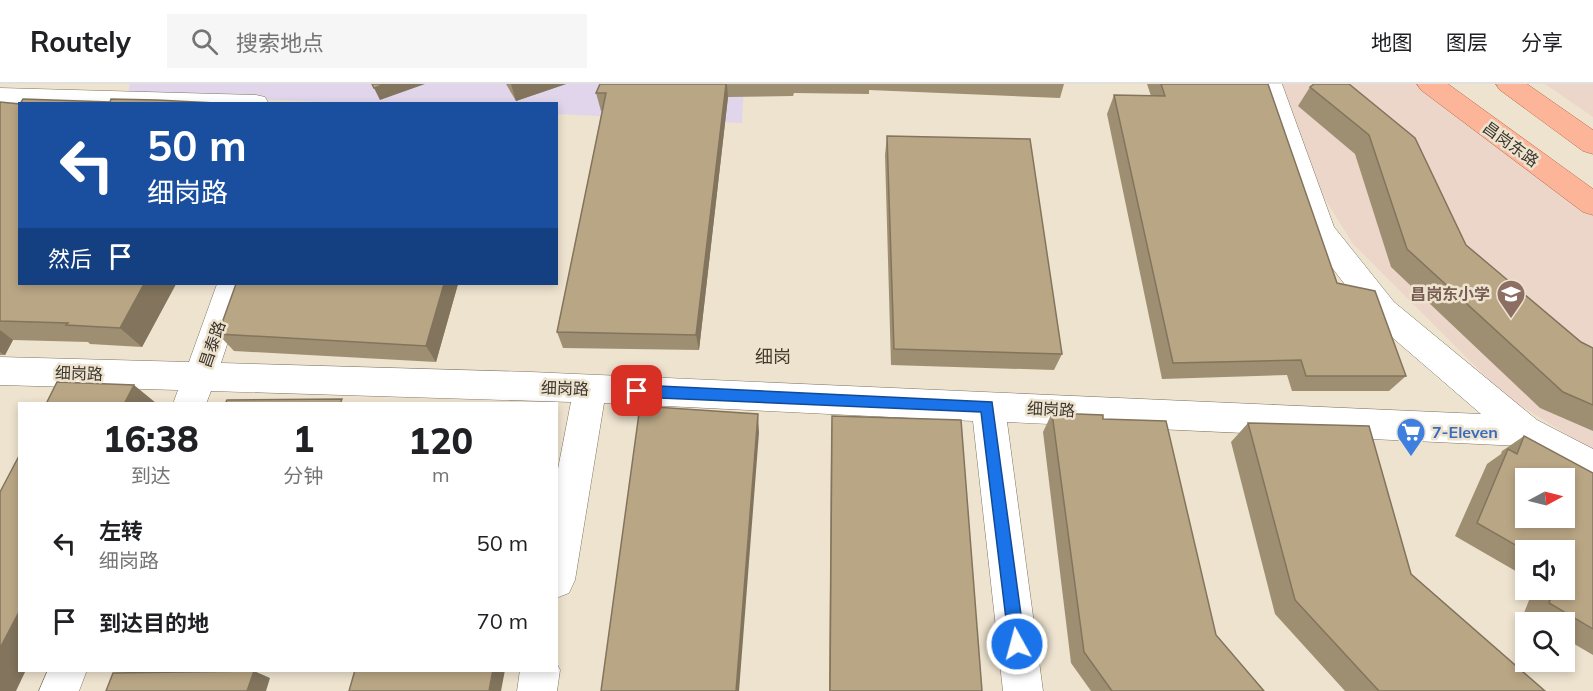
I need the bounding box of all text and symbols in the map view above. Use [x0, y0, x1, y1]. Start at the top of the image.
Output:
search box [167, 14, 587, 68]
text: Routely [30, 24, 131, 59]
icon: search [188, 25, 221, 58]
text: 搜索地点 [236, 29, 324, 57]
text: 地图 [1371, 29, 1413, 55]
text: 图层 [1446, 29, 1488, 55]
text: 分享 [1521, 29, 1563, 55]
street label: 昌岗东路 [1479, 117, 1543, 171]
text: 50 m [147, 119, 247, 172]
icon: left [48, 126, 126, 204]
text: 细岗路 [147, 175, 228, 209]
icon: arrive [104, 240, 137, 273]
text: 然后 [48, 245, 92, 273]
school or university icon: 昌岗东小学 [1495, 278, 1527, 320]
place label: 昌岗东小学 [1410, 284, 1490, 304]
street label: 昌泰路 [195, 318, 229, 370]
district label: 细岗 [755, 345, 791, 368]
street label: 细岗路 [55, 362, 103, 384]
pin [611, 365, 662, 416]
icon: arrive [620, 374, 653, 407]
street label: 细岗路 [541, 377, 589, 399]
street label: 细岗路 [1027, 398, 1075, 420]
text: 16:38 [103, 416, 199, 461]
text: 1 [293, 416, 314, 461]
supermarket icon: 7-Eleven [1395, 416, 1427, 458]
text: 120 [408, 418, 473, 463]
place label: 7-Eleven [1432, 422, 1498, 442]
text: m [432, 462, 449, 487]
text: 到达 [131, 463, 171, 488]
text: 分钟 [283, 463, 323, 488]
north arrow [1515, 468, 1575, 528]
map controls [1515, 468, 1575, 672]
text: 左转 [99, 517, 143, 545]
icon: left [48, 527, 81, 560]
text: 50 m [477, 529, 528, 557]
button: sound [1515, 540, 1575, 600]
text: 细岗路 [99, 548, 159, 573]
icon: arrive [48, 605, 81, 638]
text: 70 m [477, 607, 528, 635]
text: 到达目的地 [99, 609, 209, 637]
position arrow [985, 612, 1049, 676]
button: search [1515, 612, 1575, 672]

